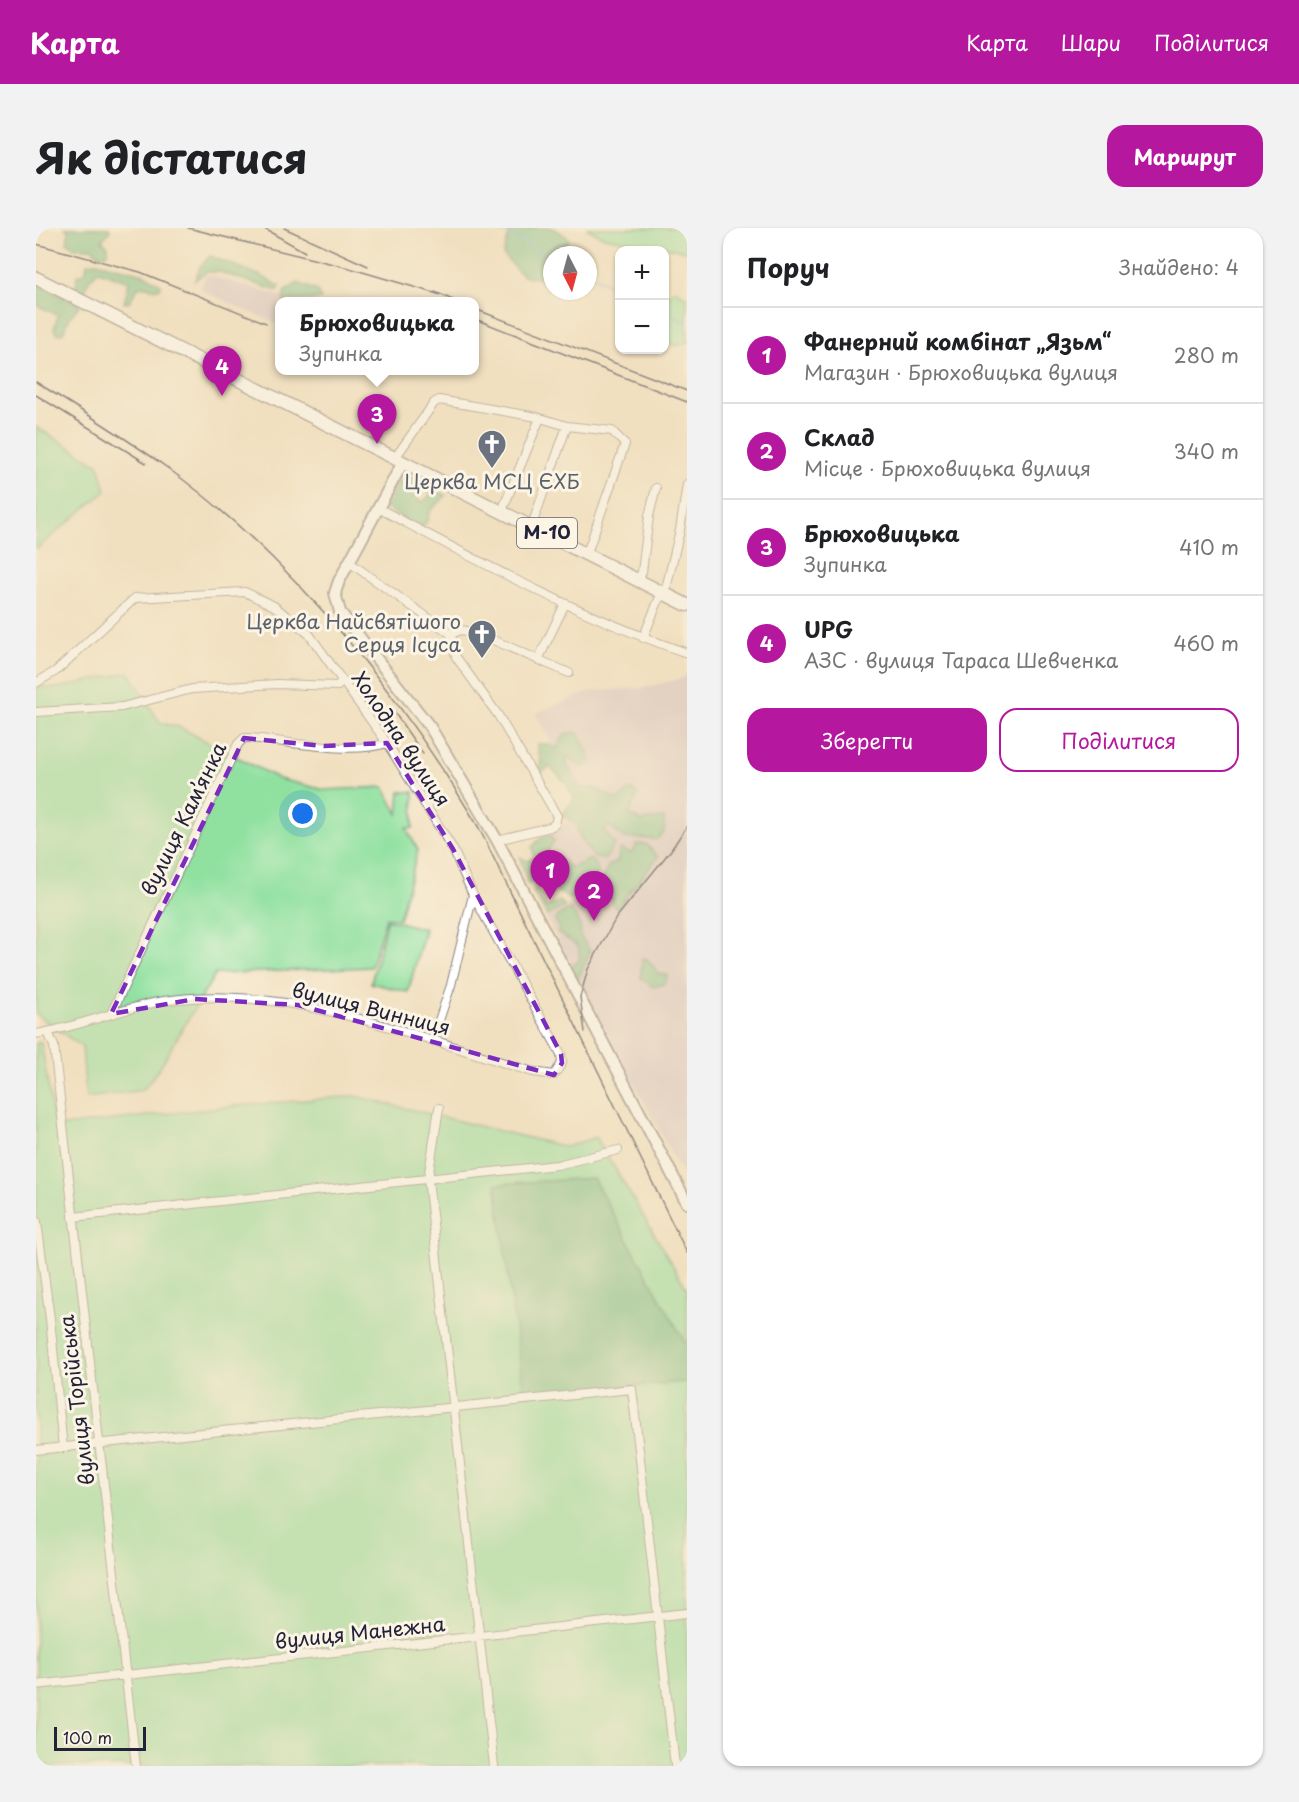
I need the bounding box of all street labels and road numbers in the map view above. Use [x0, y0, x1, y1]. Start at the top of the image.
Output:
road number: М-10 [517, 518, 577, 548]
street label: Холодна вулиця [345, 665, 458, 812]
street label: вулиця Камʼянка [133, 736, 234, 900]
street label: вулиця Винниця [289, 974, 453, 1042]
street label: вулиця Торійська [51, 1313, 101, 1487]
street label: вулиця Манежна [273, 1608, 447, 1656]

